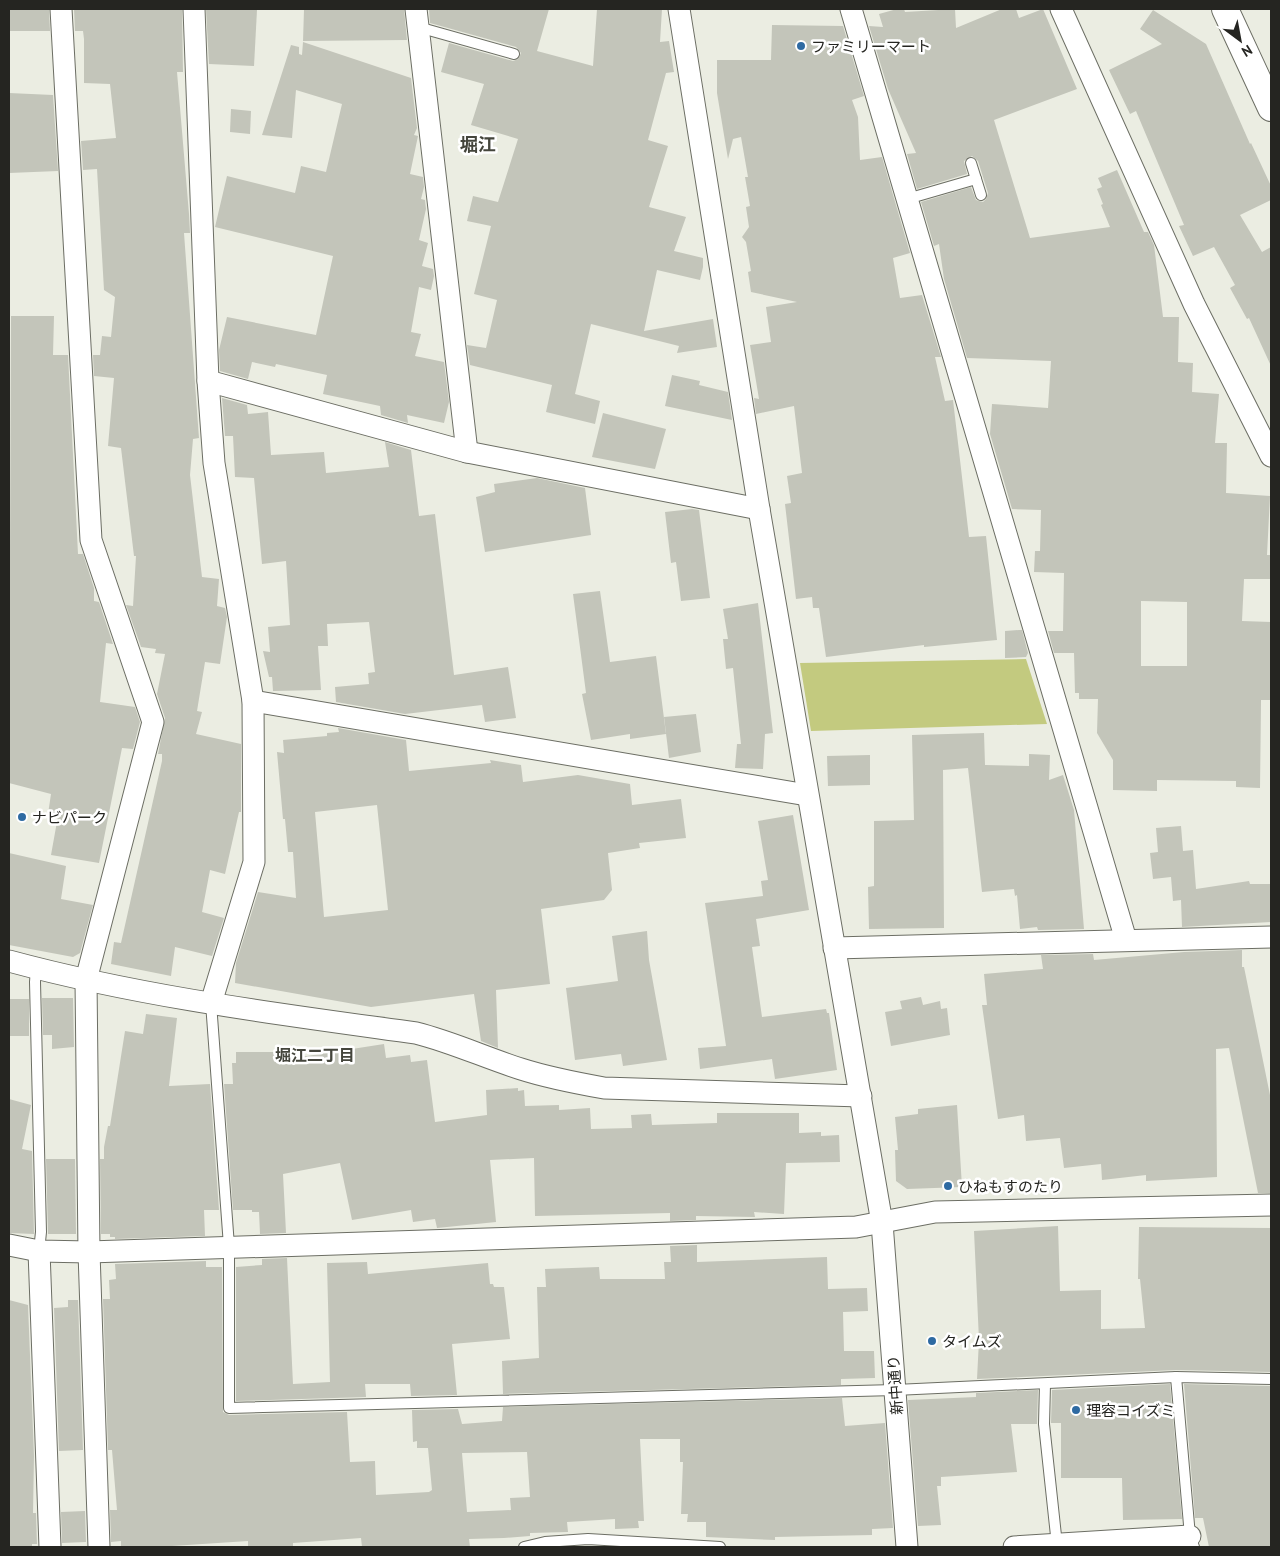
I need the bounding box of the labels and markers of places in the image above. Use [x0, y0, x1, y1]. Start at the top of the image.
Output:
place label: ファミリーマート [811, 37, 931, 56]
marker: ファミリーマート [795, 40, 807, 52]
place label: ナビパーク [32, 808, 107, 827]
marker: ナビパーク [16, 811, 28, 823]
place label: ひねもすのたり [958, 1177, 1063, 1196]
marker: ひねもすのたり [942, 1180, 954, 1192]
place label: タイムズ [942, 1332, 1002, 1351]
marker: タイムズ [926, 1335, 938, 1347]
place label: 理容コイズミ [1086, 1401, 1176, 1420]
marker: 理容コイズミ [1070, 1404, 1082, 1416]

